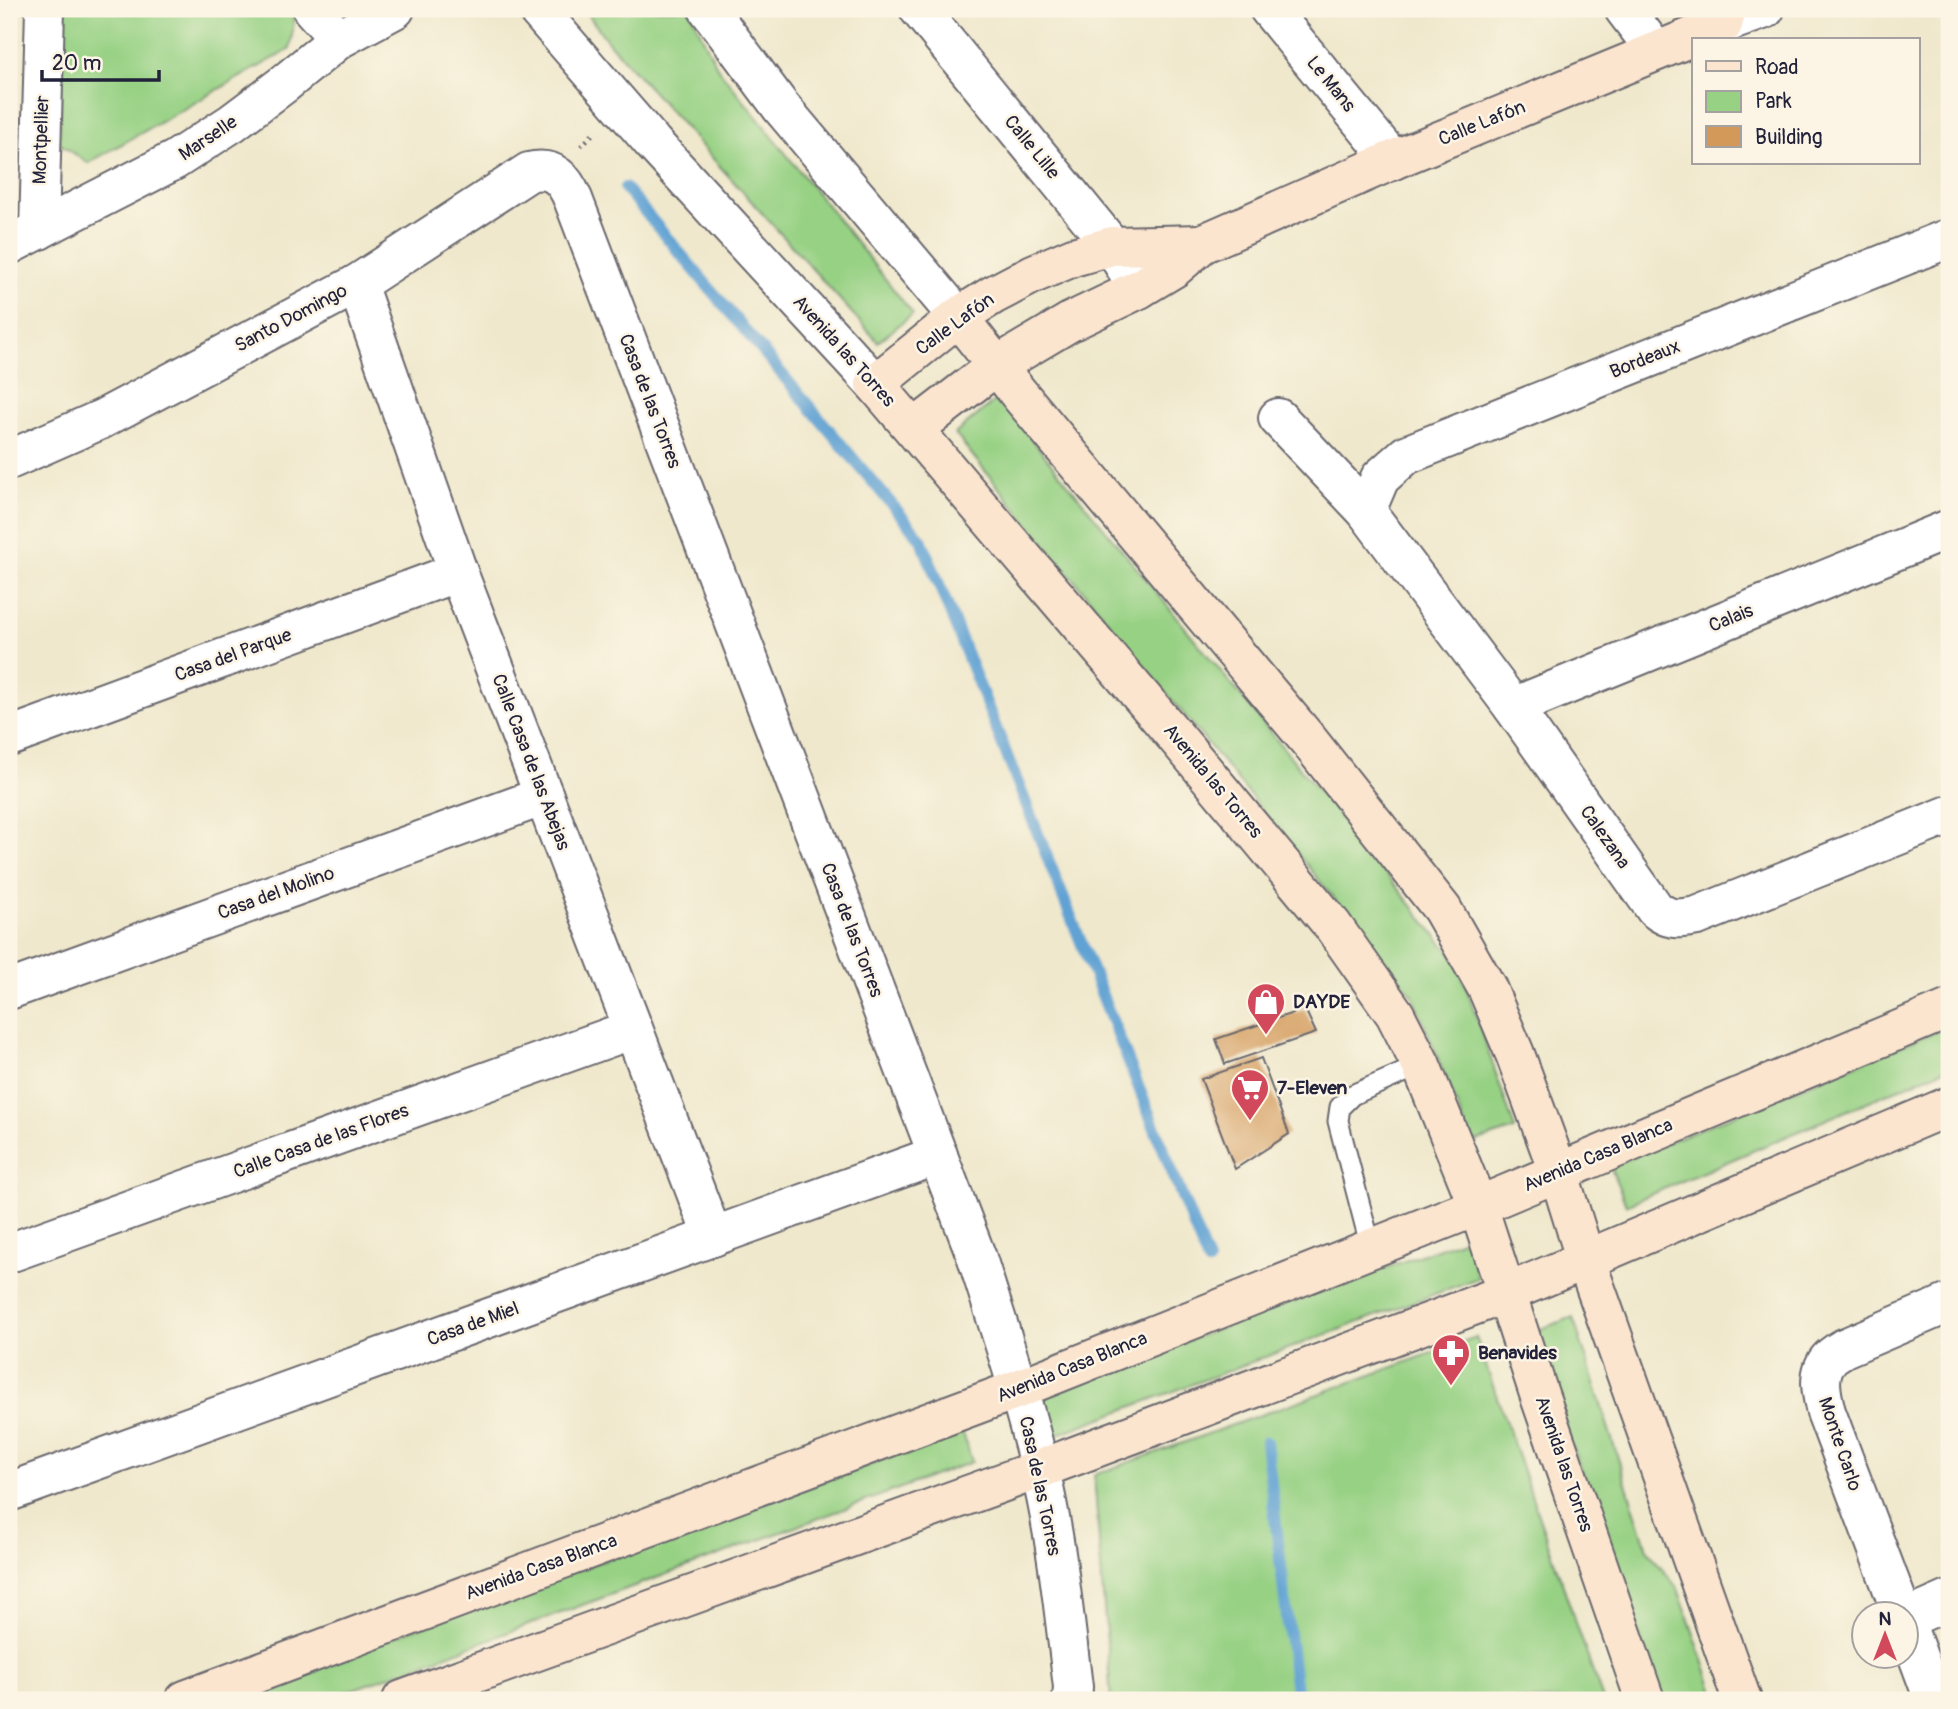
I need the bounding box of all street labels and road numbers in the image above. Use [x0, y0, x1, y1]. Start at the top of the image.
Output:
street label: Le Mans [1301, 51, 1361, 117]
street label: Montpellier [27, 95, 55, 185]
street label: Calle Lafón [1435, 95, 1529, 151]
street label: Marselle [174, 109, 242, 166]
street label: Calle Lille [999, 110, 1066, 184]
street label: Santo Domingo [231, 278, 351, 358]
street label: Calle Lafón [911, 287, 999, 361]
street label: Avenida las Torres [788, 290, 901, 412]
street label: Casa de las Torres [613, 330, 687, 472]
street label: Bordeaux [1606, 334, 1684, 384]
street label: Calais [1705, 598, 1757, 638]
street label: Casa del Parque [171, 623, 295, 687]
street label: Calle Casa de las Abejas [486, 671, 576, 854]
street label: Avenida las Torres [1158, 719, 1268, 844]
street label: Calezana [1574, 801, 1636, 874]
street label: Casa de las Torres [815, 859, 889, 1001]
street label: Casa del Molino [214, 861, 338, 925]
street label: Calle Casa de las Flores [230, 1098, 412, 1184]
street label: Avenida Casa Blanca [1520, 1113, 1676, 1197]
street label: Casa de Miel [424, 1296, 522, 1352]
street label: Avenida Casa Blanca [993, 1326, 1151, 1408]
street label: Avenida las Torres [1530, 1393, 1599, 1536]
street label: Monte Carlo [1813, 1394, 1867, 1494]
street label: Casa de las Torres [1014, 1414, 1067, 1558]
street label: Avenida Casa Blanca [462, 1528, 620, 1606]

